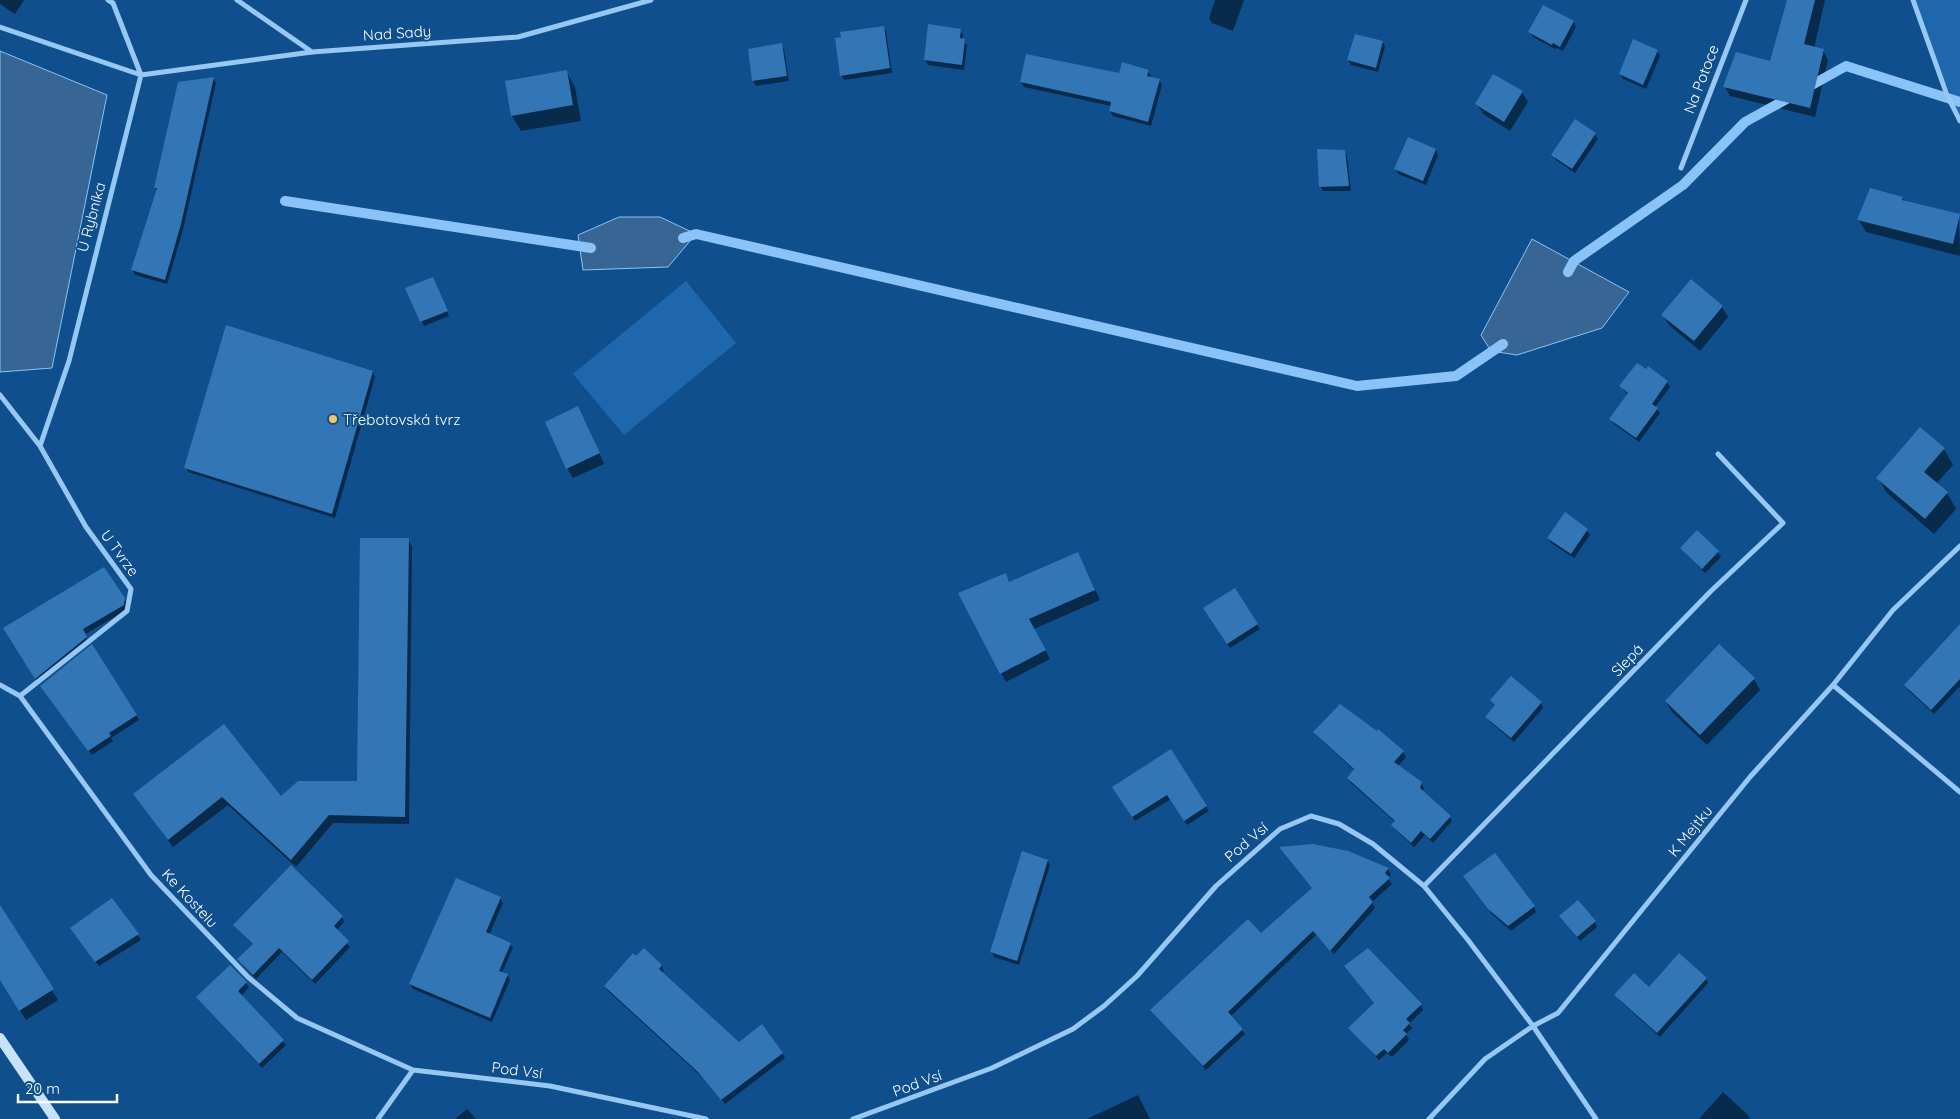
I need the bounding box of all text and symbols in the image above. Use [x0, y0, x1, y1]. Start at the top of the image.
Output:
street label: Nad Sady [362, 21, 432, 45]
street label: Na Potoce [1679, 42, 1723, 116]
street label: U Rybníka [73, 180, 109, 254]
place label: Třebotovská tvrz [343, 410, 460, 429]
marker: Třebotovská tvrz [327, 413, 339, 425]
street label: U Tvrze [97, 526, 143, 580]
street label: Slepá [1607, 640, 1647, 680]
street label: K Mejtku [1664, 801, 1716, 861]
street label: Pod Vsí [1221, 818, 1272, 866]
street label: Ke Kostelu [158, 865, 222, 931]
street label: Pod Vsí [491, 1057, 544, 1083]
street label: Pod Vsí [890, 1065, 945, 1101]
scale bar [18, 1072, 116, 1104]
text: 20 m [25, 1079, 60, 1098]

